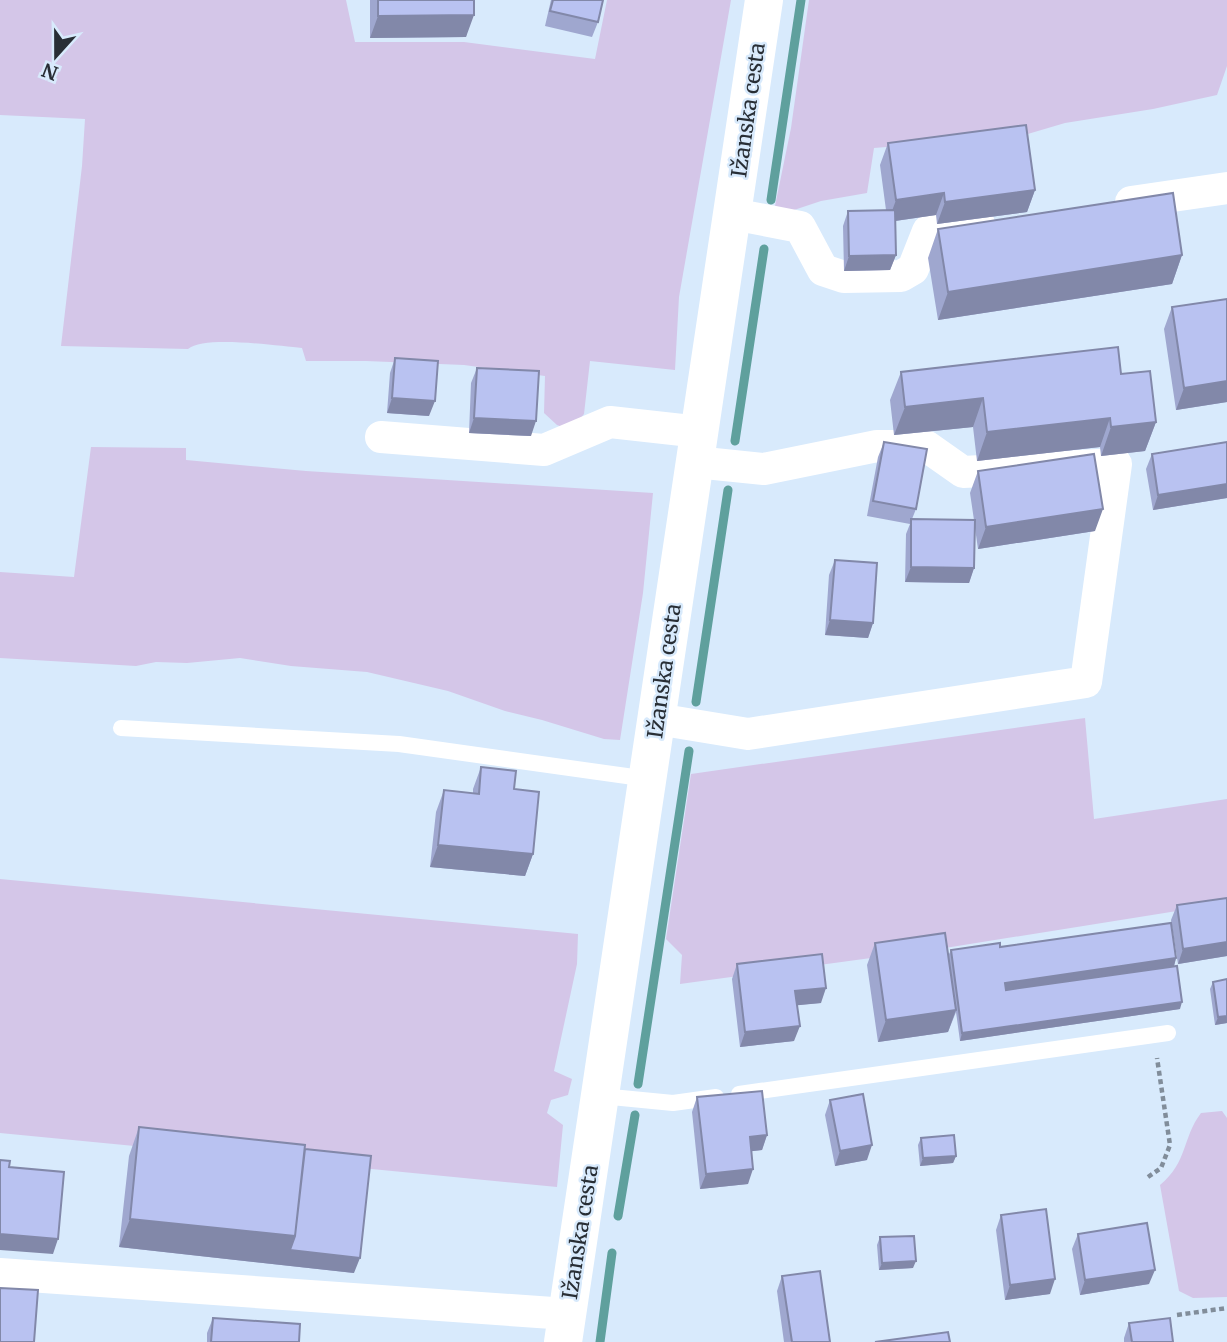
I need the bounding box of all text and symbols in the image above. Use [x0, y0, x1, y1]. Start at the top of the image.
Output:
north arrow [21, 21, 91, 91]
street label: Ižanska cesta [725, 41, 771, 179]
text: N [39, 58, 61, 86]
street label: Ižanska cesta [641, 602, 687, 740]
street label: Ižanska cesta [556, 1163, 604, 1301]

